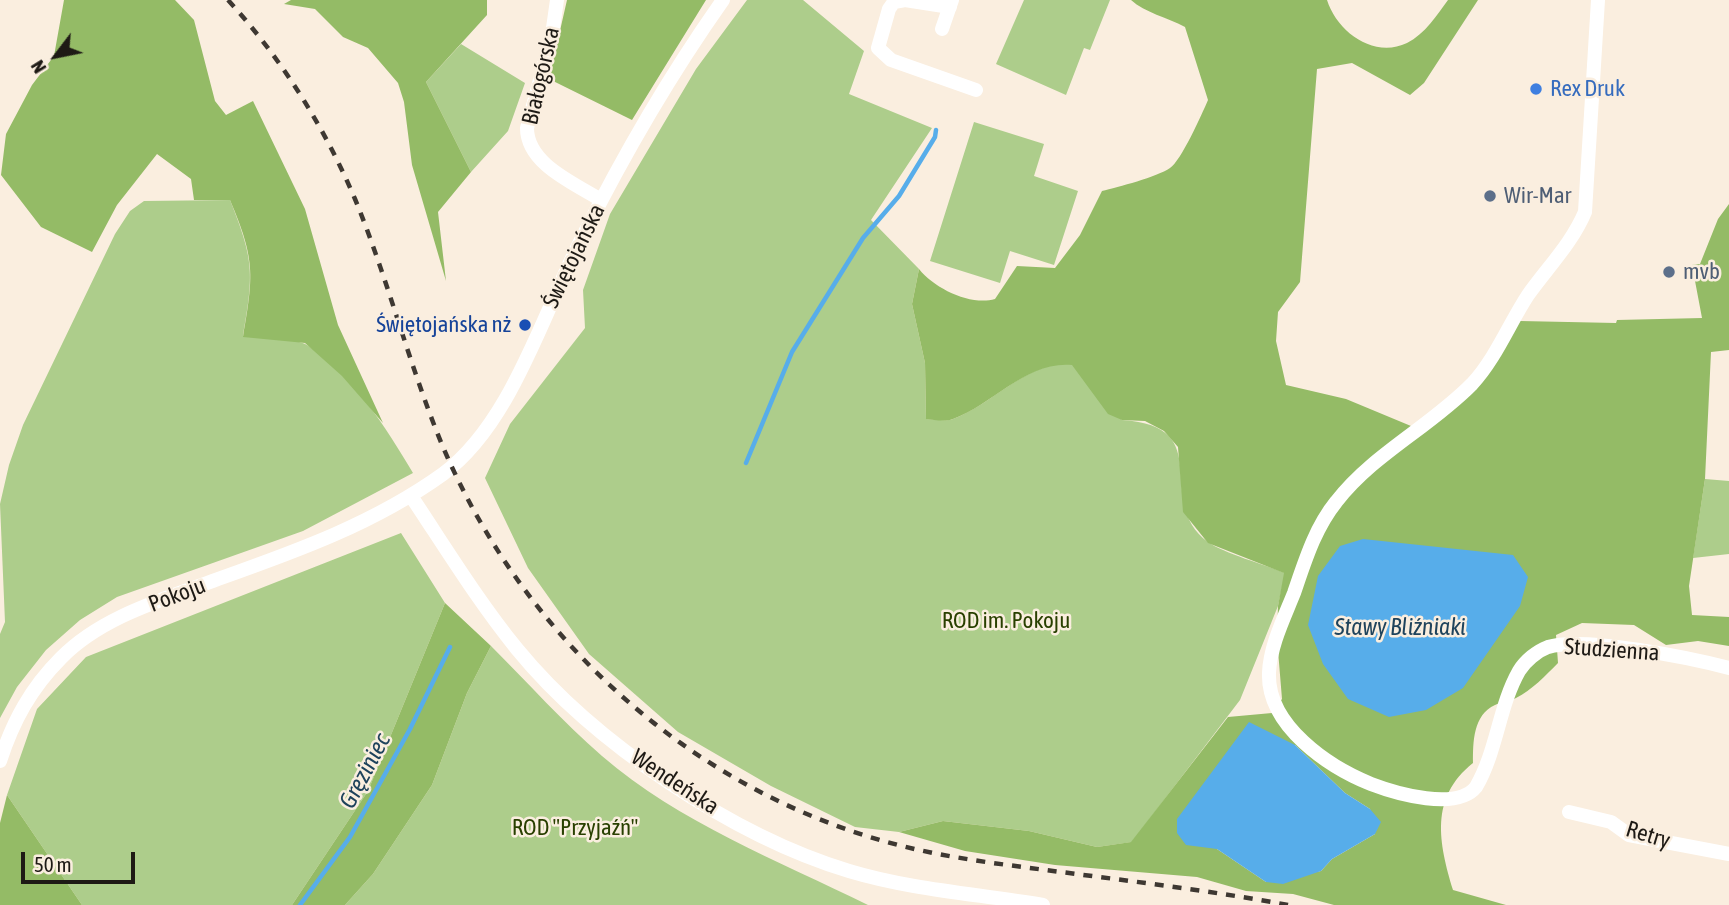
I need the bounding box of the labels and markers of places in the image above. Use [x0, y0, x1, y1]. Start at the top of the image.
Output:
place label: Rex Druk [1550, 75, 1625, 103]
marker: Rex Druk [1528, 81, 1544, 97]
place label: Wir-Mar [1504, 182, 1571, 210]
marker: Wir-Mar [1482, 188, 1498, 204]
place label: mvb [1683, 258, 1720, 286]
marker: mvb [1661, 264, 1677, 280]
place label: Świętojańska nż [376, 311, 511, 339]
marker: Świętojańska nż [517, 317, 533, 333]

